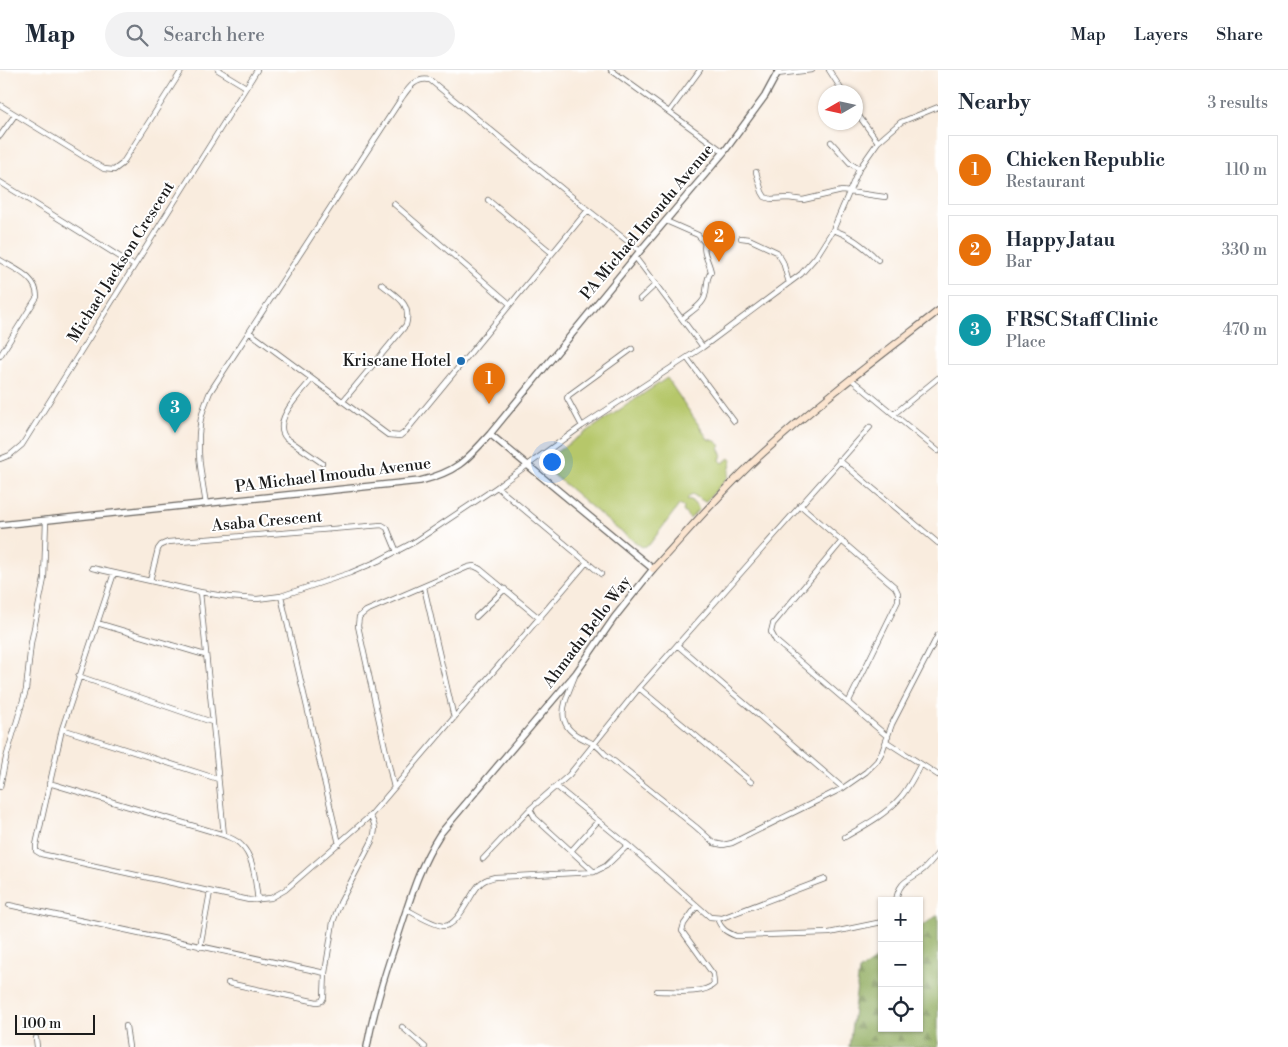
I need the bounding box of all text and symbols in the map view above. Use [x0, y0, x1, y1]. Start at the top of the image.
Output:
search box [105, 12, 455, 57]
text: Map [25, 20, 75, 50]
icon: search [123, 21, 151, 49]
text: Search here [163, 23, 265, 47]
text: Map [1071, 23, 1106, 46]
text: Layers [1134, 23, 1188, 46]
text: Share [1216, 23, 1263, 46]
north arrow [818, 85, 863, 130]
text: Nearby [958, 90, 1031, 116]
text: 3 results [1207, 93, 1268, 113]
street label: PA Michael Imoudu Avenue [576, 140, 718, 304]
text: Chicken Republic [1006, 148, 1165, 172]
text: 1 [971, 160, 979, 180]
text: 110 m [1225, 160, 1267, 180]
text: Restaurant [1006, 172, 1085, 192]
street label: Michael Jackson Crescent [63, 177, 179, 346]
pin: 2 [703, 221, 735, 262]
text: Happy Jatau [1006, 228, 1115, 252]
text: 2 [970, 240, 980, 260]
text: 330 m [1221, 240, 1267, 260]
text: Bar [1006, 252, 1032, 272]
text: FRSC Staff Clinic [1006, 308, 1158, 332]
text: 3 [970, 320, 980, 340]
text: 470 m [1223, 320, 1267, 340]
text: Place [1006, 332, 1046, 352]
place label: Kriscane Hotel [343, 351, 451, 371]
marker: Kriscane Hotel [455, 355, 467, 367]
pin: 1 [473, 363, 505, 404]
pin: 3 [159, 392, 191, 433]
your location [539, 449, 565, 475]
street label: PA Michael Imoudu Avenue [234, 453, 432, 497]
street label: Asaba Crescent [210, 506, 323, 536]
street label: Ahmadu Bello Way [538, 572, 636, 693]
map controls [878, 897, 923, 1032]
button: + [878, 897, 923, 942]
button: − [878, 942, 923, 987]
button: locate [878, 987, 923, 1032]
scale bar [15, 1012, 95, 1035]
text: 100 m [22, 1015, 61, 1033]

